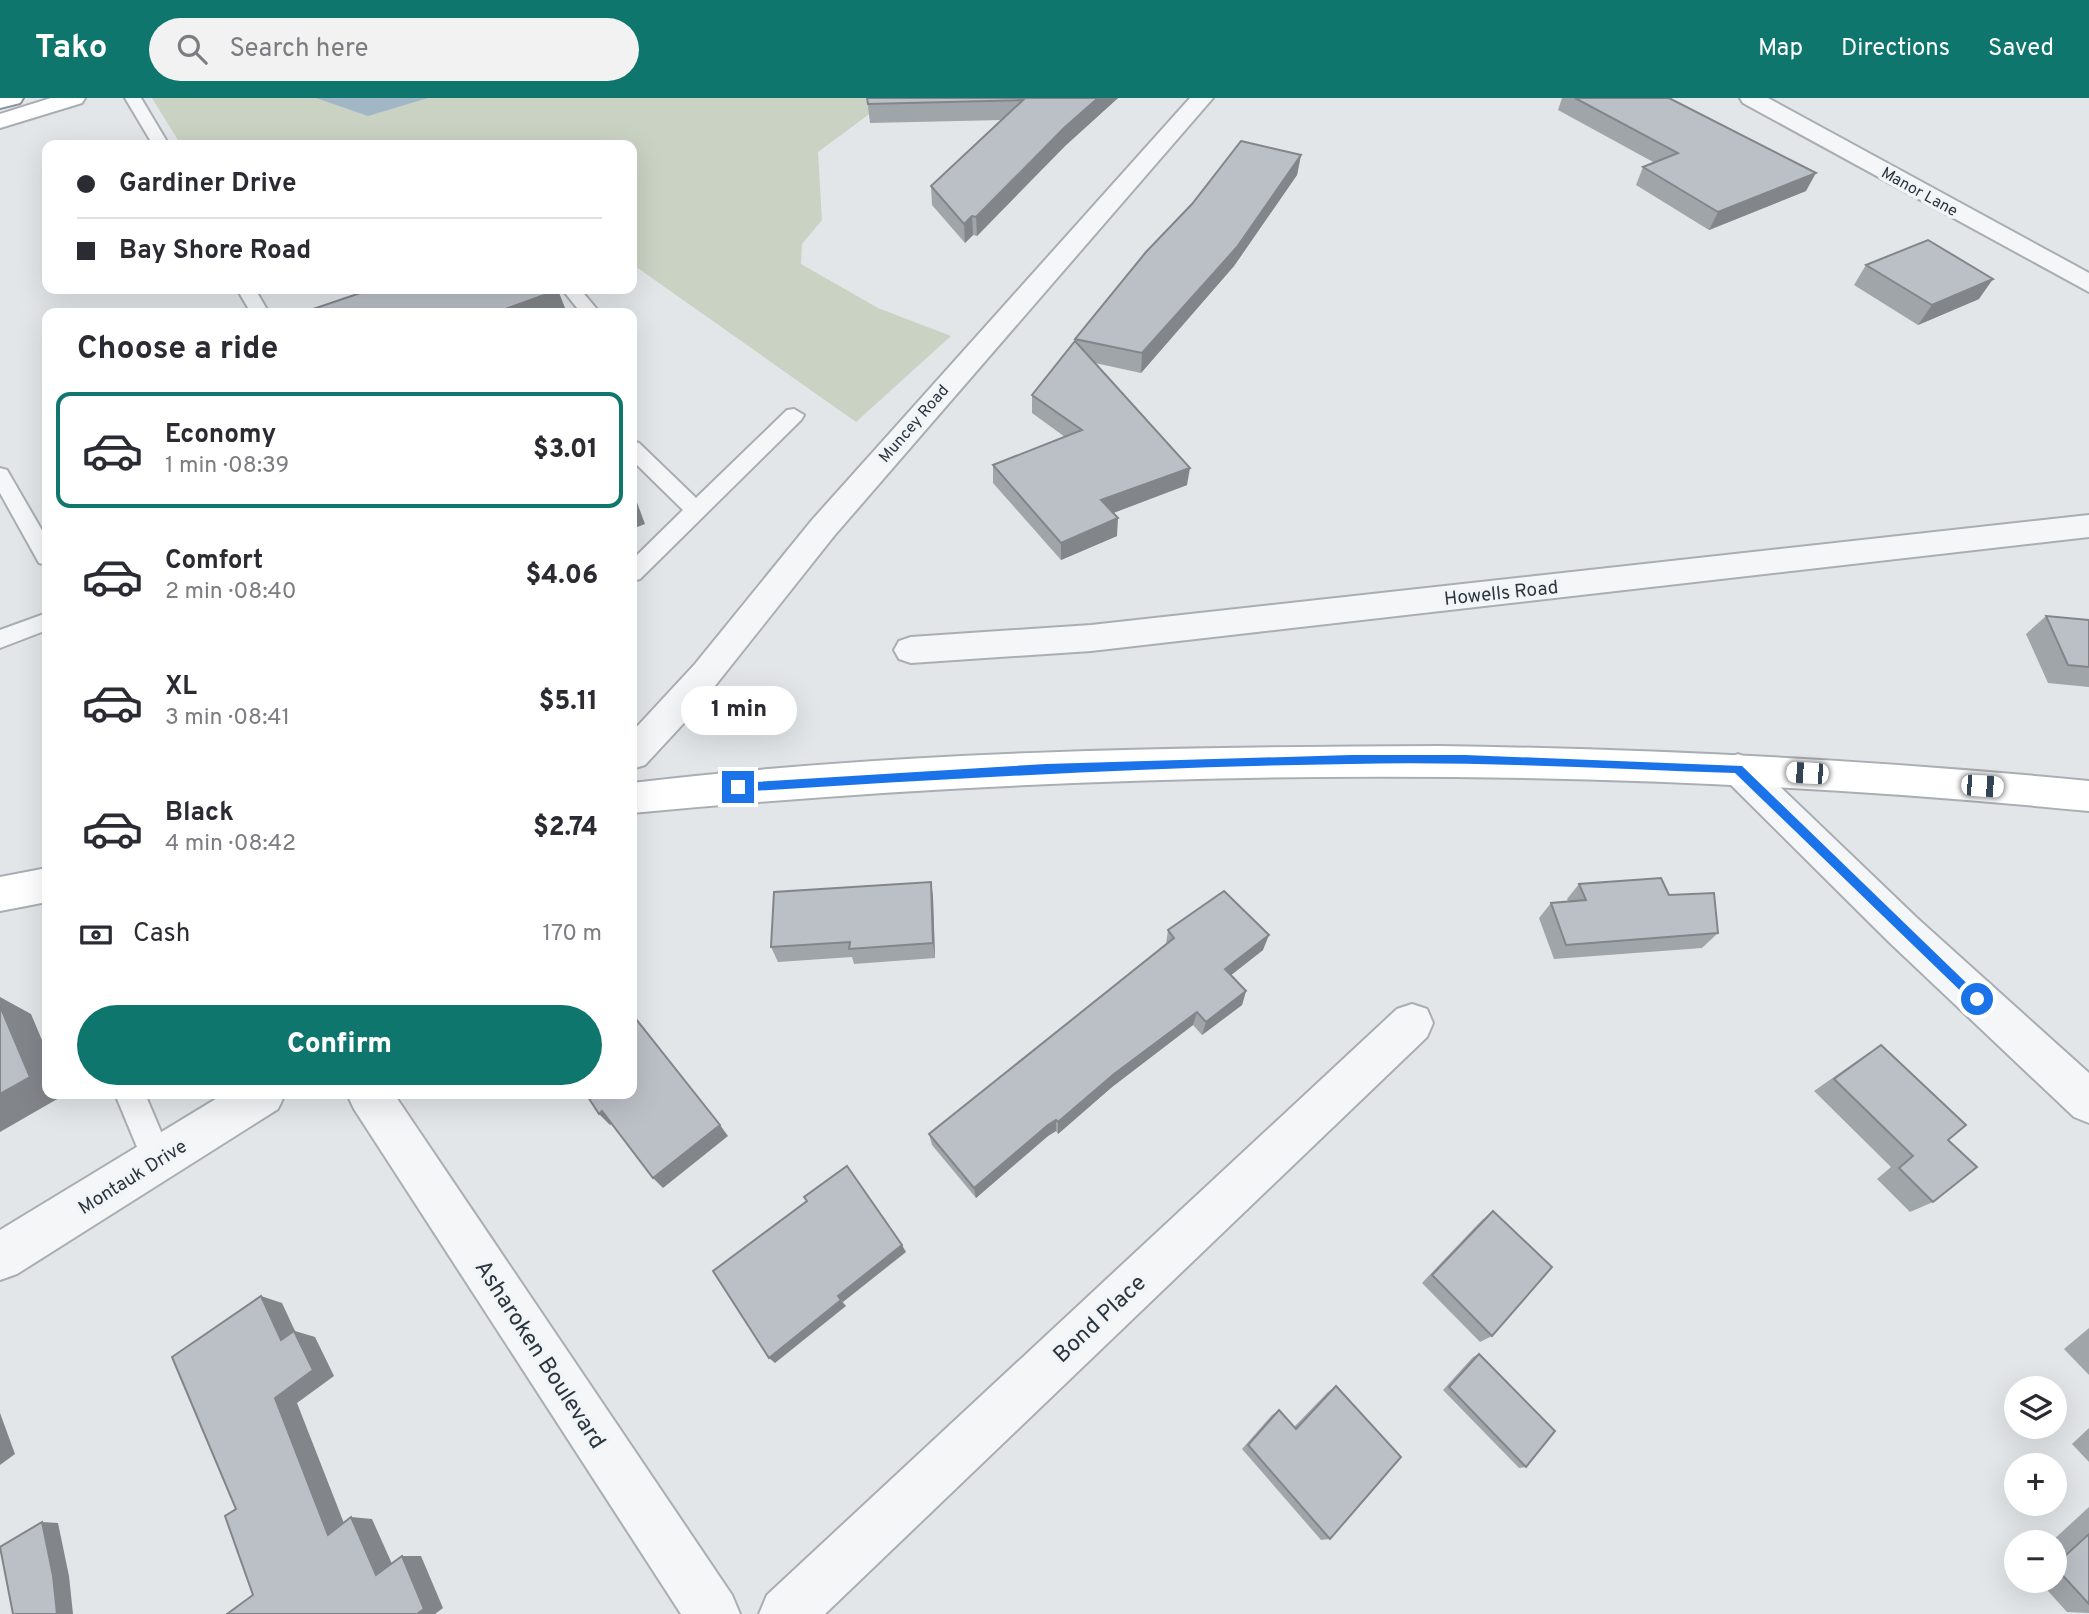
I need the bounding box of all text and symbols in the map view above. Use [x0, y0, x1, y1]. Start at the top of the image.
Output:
search box [149, 18, 639, 81]
text: Tako [35, 28, 107, 70]
icon: search [173, 30, 211, 68]
text: Search here [229, 33, 368, 66]
text: Map [1758, 34, 1803, 64]
text: Directions [1841, 34, 1950, 64]
text: Saved [1988, 34, 2054, 64]
street label: Manor Lane [1877, 164, 1961, 222]
text: Gardiner Drive [119, 168, 296, 201]
text: Bay Shore Road [119, 235, 311, 268]
text: Choose a ride [77, 330, 278, 370]
street label: Muncey Road [875, 381, 954, 467]
icon: car [81, 419, 144, 482]
text: Economy [165, 419, 276, 452]
text: $3.01 [533, 434, 598, 467]
text: 1 min · 08:39 [165, 452, 289, 481]
icon: car [81, 545, 144, 608]
text: Comfort [165, 545, 263, 578]
text: $4.06 [525, 560, 598, 593]
street label: Howells Road [1443, 576, 1559, 612]
text: 2 min · 08:40 [165, 578, 297, 607]
icon: car [81, 671, 144, 734]
text: XL [165, 671, 197, 704]
text: $5.11 [539, 686, 598, 719]
callout: 1 min [680, 686, 796, 734]
text: 1 min [711, 696, 767, 725]
text: 3 min · 08:41 [165, 704, 290, 733]
car [1786, 761, 1829, 785]
route end [722, 771, 754, 803]
car [1961, 774, 2004, 798]
icon: car [81, 797, 144, 860]
text: Black [165, 797, 234, 830]
text: $2.74 [533, 812, 598, 845]
text: 4 min · 08:42 [165, 830, 296, 859]
icon: cash [77, 916, 115, 954]
text: Cash [133, 918, 190, 951]
text: 170 m [543, 920, 602, 949]
route start [1961, 983, 1993, 1015]
button: Confirm [77, 1005, 602, 1085]
street label: Montauk Drive [74, 1135, 192, 1221]
street label: Asharoken Boulevard [467, 1255, 611, 1455]
street label: Bond Place [1048, 1269, 1153, 1370]
map controls [2004, 1376, 2067, 1593]
button: layers [2004, 1376, 2067, 1439]
button: + [2004, 1453, 2067, 1516]
button: − [2004, 1530, 2067, 1593]

